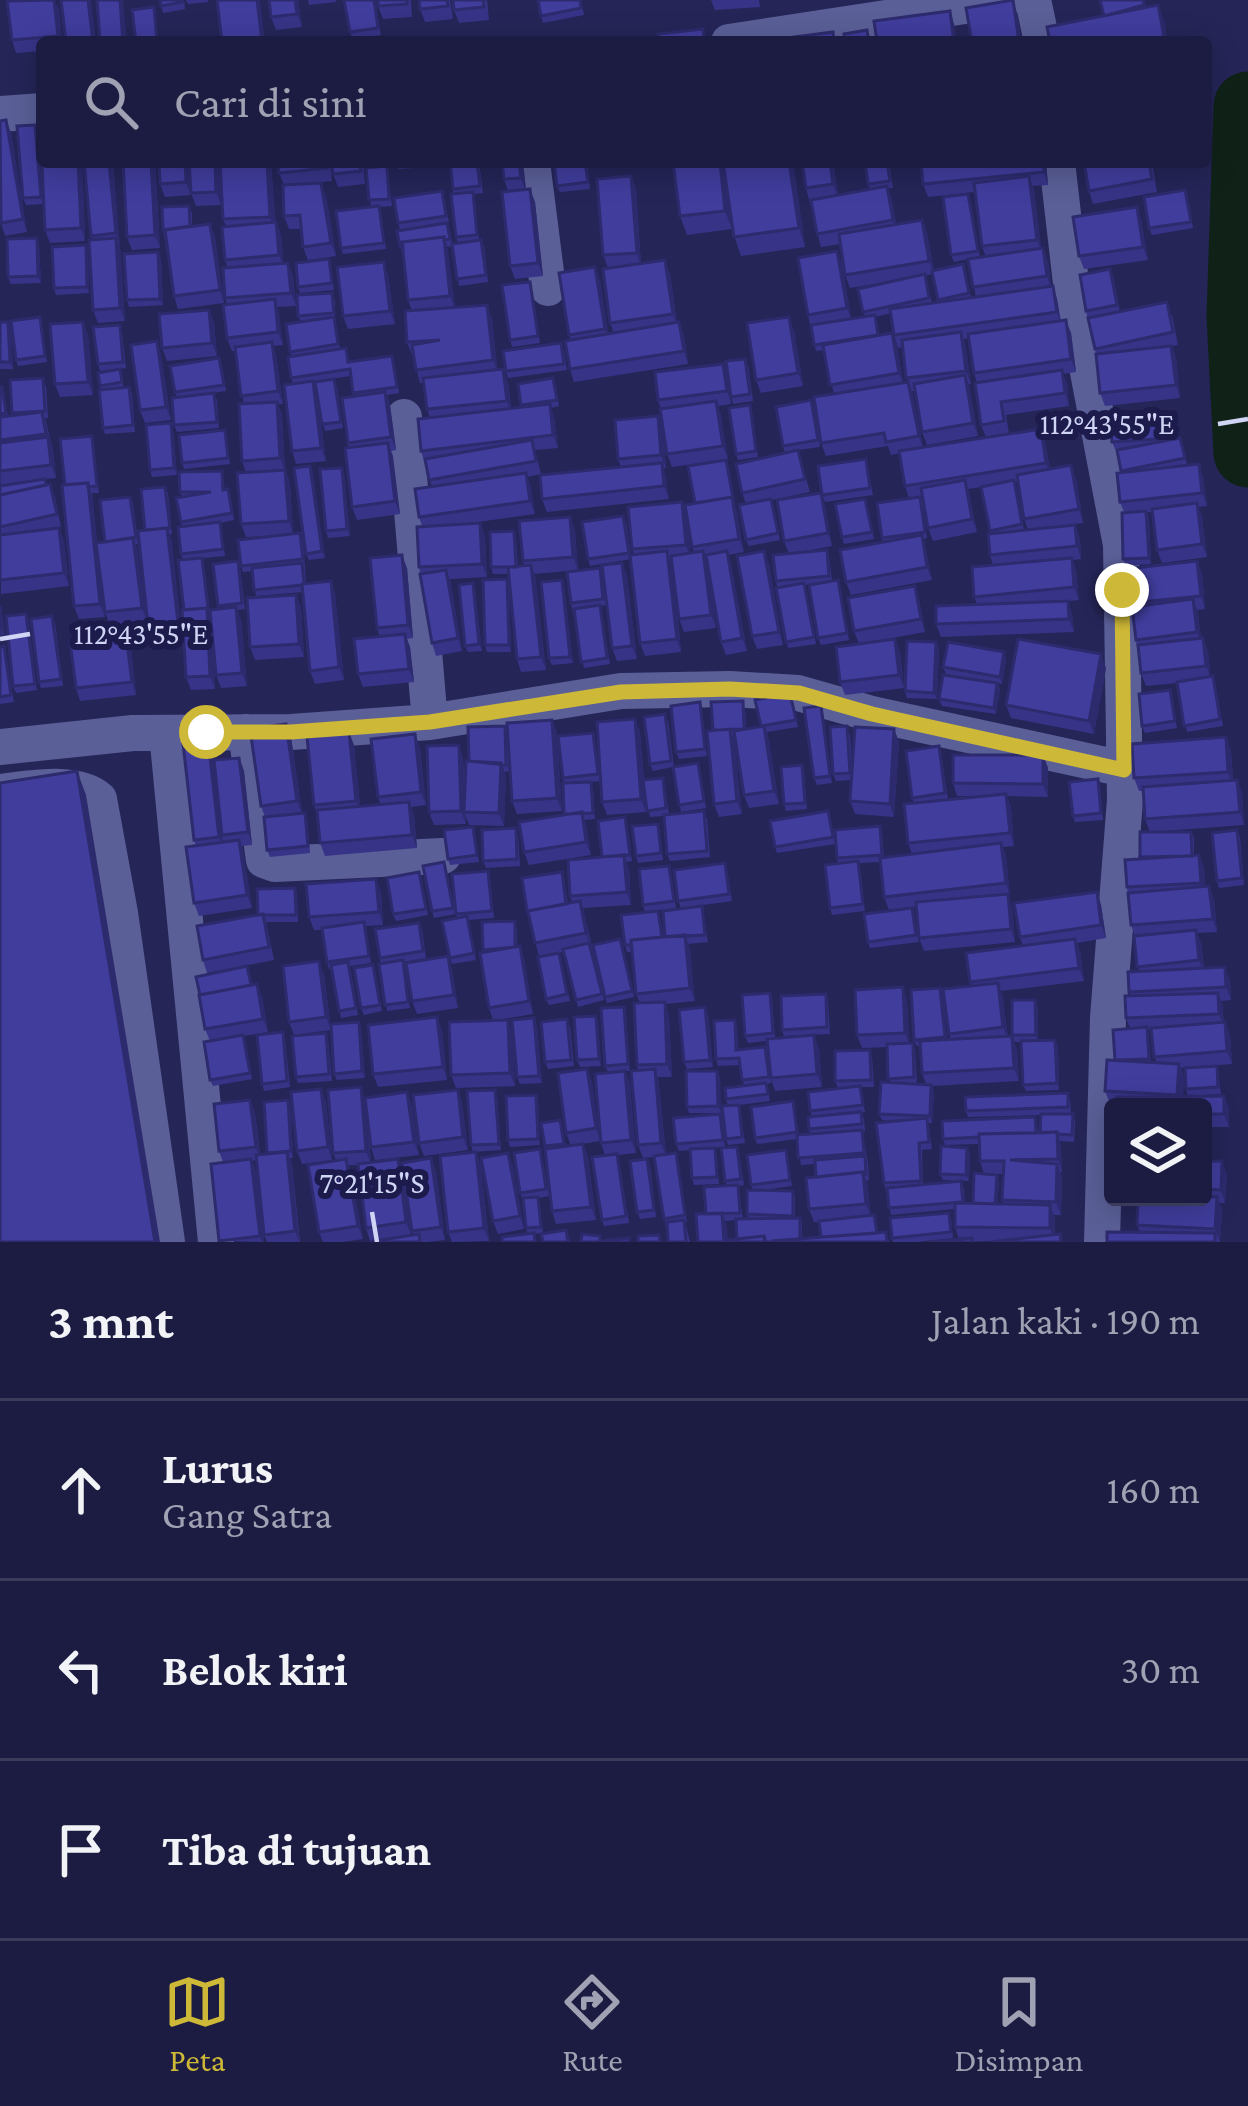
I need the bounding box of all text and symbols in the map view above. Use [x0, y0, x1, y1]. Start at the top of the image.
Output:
search box [36, 36, 1212, 168]
icon: search [78, 69, 144, 135]
text: Cari di sini [174, 77, 367, 127]
text: 112°43'55"E [1040, 407, 1174, 440]
route end [1095, 563, 1149, 617]
text: 112°43'55"E [74, 617, 208, 650]
route start [179, 705, 233, 759]
map controls [1104, 1098, 1212, 1206]
button: layers [1104, 1098, 1212, 1206]
text: 7°21'15"S [320, 1166, 424, 1199]
text: 3 mnt [48, 1292, 174, 1349]
text: Jalan kaki · 190 m [931, 1299, 1200, 1342]
text: Lurus [162, 1443, 273, 1493]
icon: ahead [48, 1457, 114, 1523]
text: 160 m [1107, 1468, 1200, 1511]
text: Gang Satra [162, 1493, 332, 1536]
icon: left [48, 1637, 114, 1703]
text: Belok kiri [162, 1645, 348, 1695]
text: 30 m [1121, 1648, 1200, 1691]
icon: arrive [48, 1817, 114, 1883]
text: Tiba di tujuan [162, 1825, 431, 1875]
tab: Peta [164, 1969, 230, 2078]
tab: Rute [559, 1969, 625, 2078]
tab: Disimpan [954, 1969, 1084, 2078]

